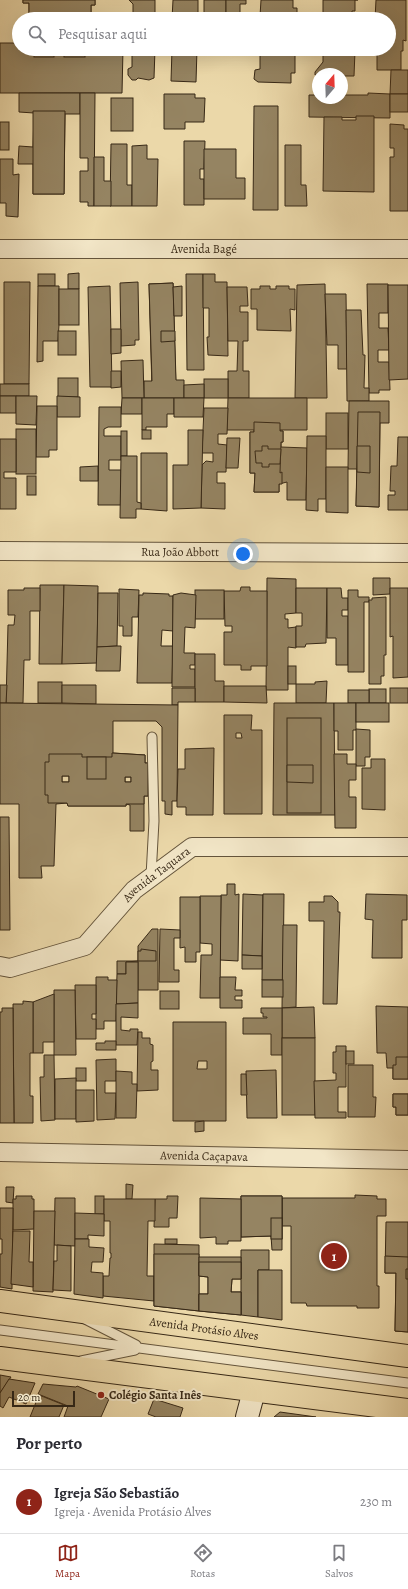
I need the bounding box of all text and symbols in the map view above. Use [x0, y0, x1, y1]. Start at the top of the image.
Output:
search box [12, 12, 396, 56]
icon: search [26, 23, 48, 45]
text: Pesquisar aqui [58, 24, 147, 44]
north arrow [312, 68, 348, 104]
street label: Avenida Bagé [170, 241, 237, 257]
street label: Rua João Abbott [141, 544, 219, 560]
your location [233, 544, 253, 564]
street label: Avenida Taquara [118, 843, 194, 906]
street label: Avenida Caçapava [159, 1147, 248, 1165]
pin: 1 [321, 1241, 347, 1271]
street label: Avenida Protásio Alves [148, 1313, 260, 1344]
place label: Colégio Santa Inês [109, 1387, 201, 1403]
scale bar [12, 1389, 75, 1408]
text: 20 m [18, 1390, 40, 1405]
marker: Colégio Santa Inês [96, 1390, 106, 1400]
text: Por perto [16, 1432, 82, 1455]
text: Igreja São Sebastião [54, 1483, 179, 1503]
text: 1 [27, 1493, 31, 1510]
text: 230 m [360, 1493, 392, 1510]
text: Igreja · Avenida Protásio Alves [54, 1503, 212, 1520]
tab: Mapa [55, 1542, 80, 1581]
tab: Rotas [190, 1542, 215, 1581]
tab: Salvos [325, 1542, 353, 1581]

